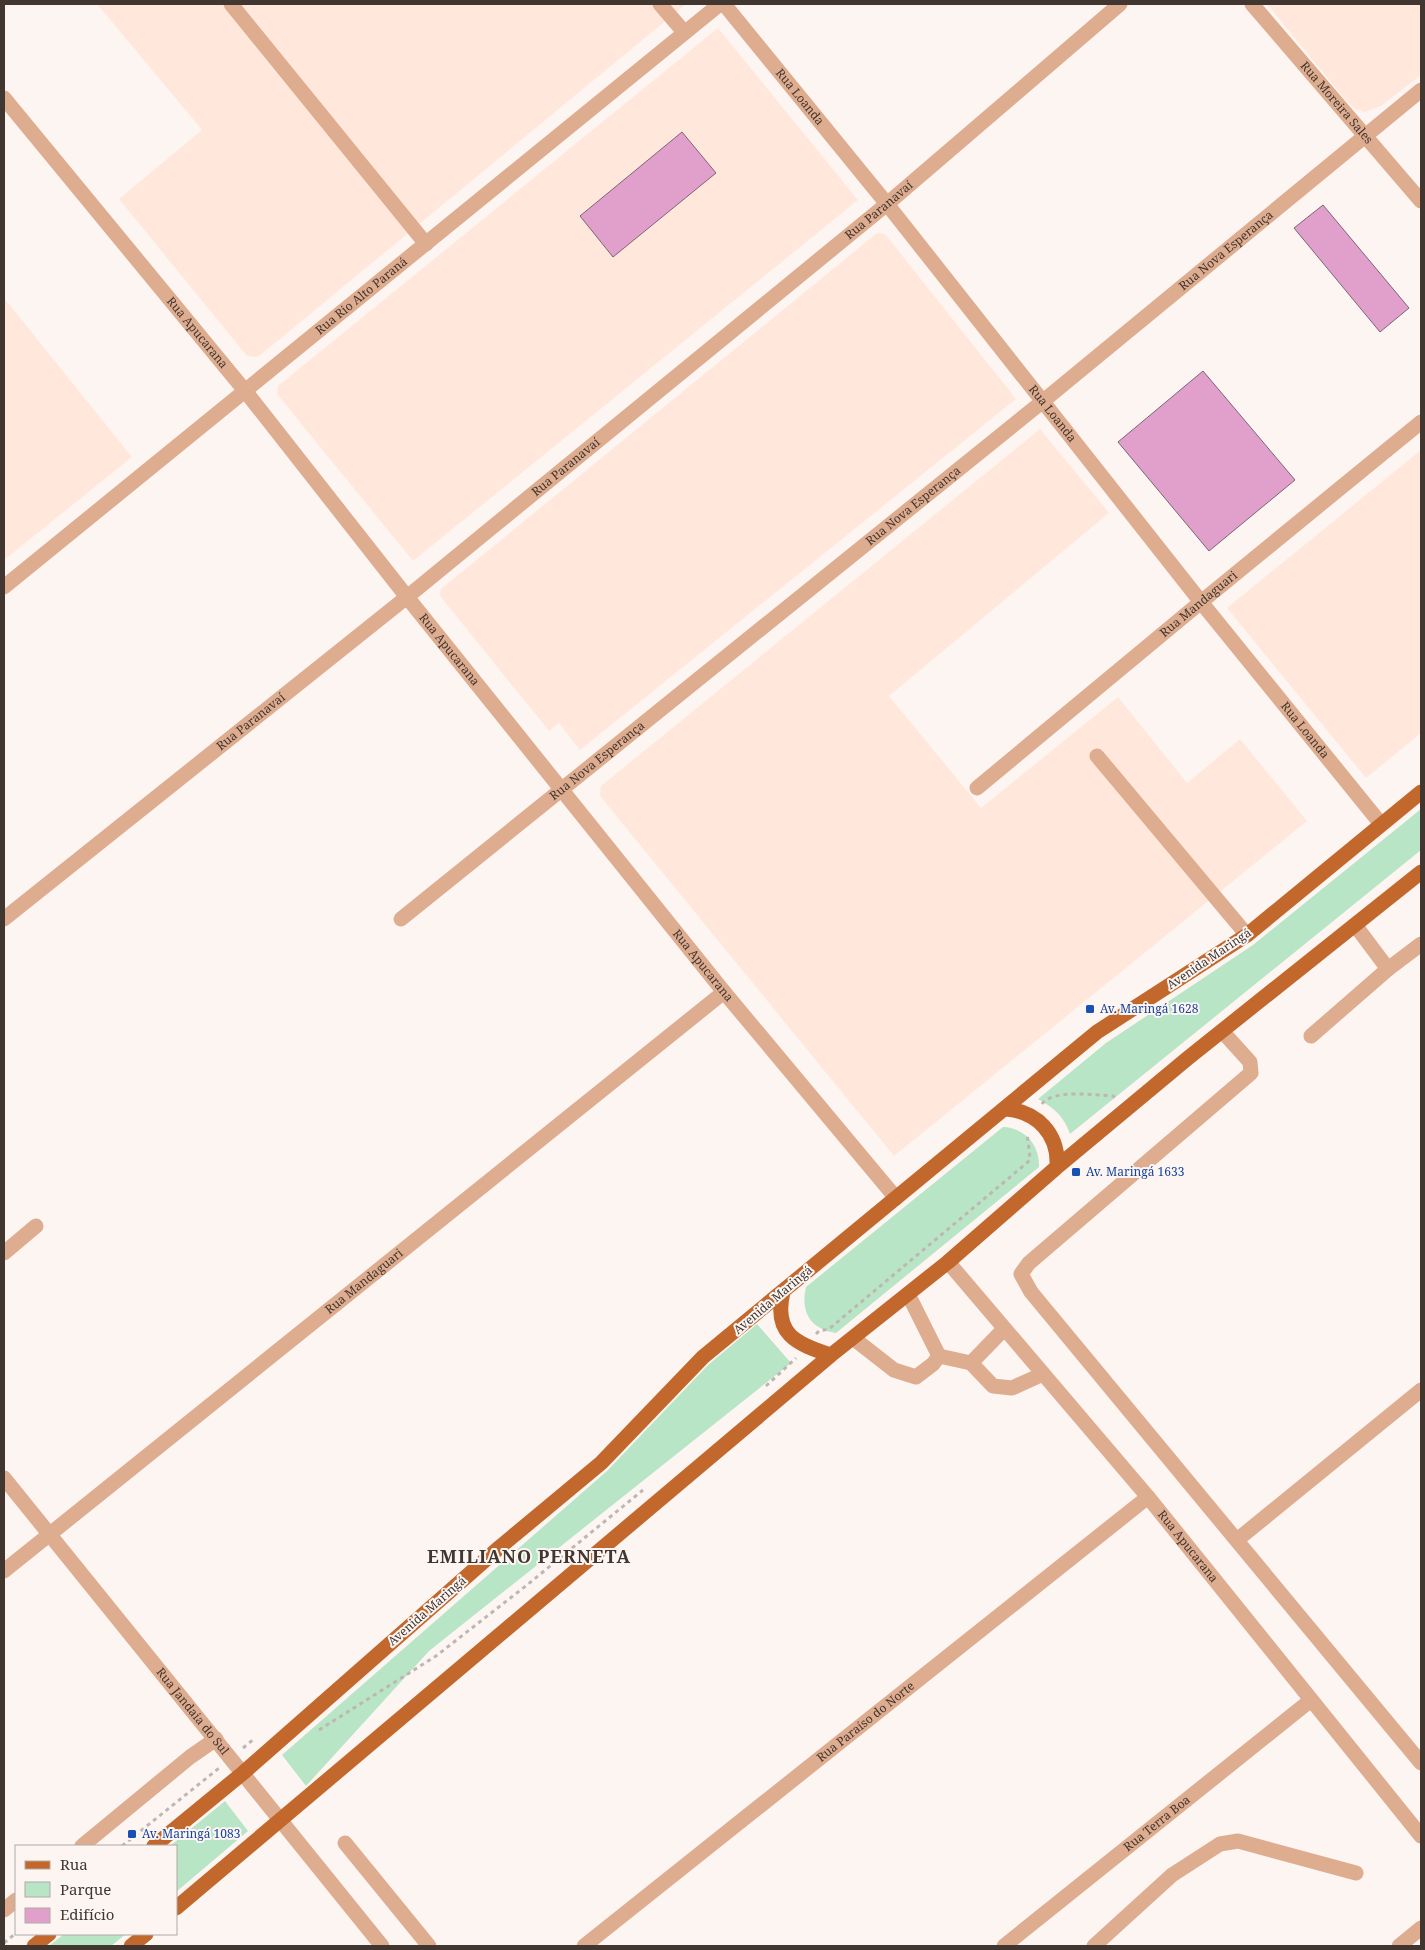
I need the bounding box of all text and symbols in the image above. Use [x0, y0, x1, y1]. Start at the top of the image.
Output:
street label: Rua Moreira Sales [1297, 57, 1377, 147]
street label: Rua Loanda [772, 65, 829, 129]
street label: Rua Paranavaí [841, 176, 916, 243]
street label: Rua Nova Esperança [1175, 206, 1277, 294]
street label: Rua Rio Alto Paraná [311, 253, 411, 338]
street label: Rua Apucarana [163, 293, 232, 372]
street label: Rua Loanda [1025, 381, 1081, 446]
street label: Rua Paranavaí [528, 433, 603, 500]
street label: Rua Nova Esperança [862, 462, 964, 549]
street label: Rua Mandaguari [1156, 567, 1241, 641]
street label: Rua Apucarana [415, 610, 484, 689]
street label: Rua Paranavaí [213, 689, 289, 754]
street label: Rua Loanda [1277, 698, 1334, 762]
street label: Rua Nova Esperança [546, 717, 648, 804]
street label: Avenida Maringá [1163, 924, 1254, 993]
street label: Rua Apucarana [669, 926, 738, 1005]
place label: Av. Maringá 1628 [1100, 1000, 1199, 1017]
marker: Av. Maringá 1628 [1084, 1003, 1096, 1015]
place label: Av. Maringá 1633 [1086, 1163, 1185, 1180]
marker: Av. Maringá 1633 [1070, 1166, 1082, 1178]
street label: Rua Mandaguari [321, 1244, 406, 1318]
street label: Avenida Maringá [730, 1261, 816, 1338]
street label: Rua Apucarana [1154, 1506, 1223, 1586]
district label: EMILIANO PERNETA [427, 1544, 631, 1568]
street label: Avenida Maringá [384, 1572, 470, 1649]
street label: Rua Jandaia do Sul [153, 1664, 233, 1758]
street label: Rua Paraíso do Norte [813, 1677, 918, 1766]
street label: Rua Terra Boa [1120, 1791, 1194, 1855]
place label: Av. Maringá 1083 [142, 1825, 241, 1842]
marker: Av. Maringá 1083 [126, 1828, 138, 1840]
legend [15, 1845, 178, 1935]
text: Rua [60, 1854, 88, 1874]
text: Parque [60, 1879, 111, 1899]
text: Edifício [60, 1904, 115, 1924]

